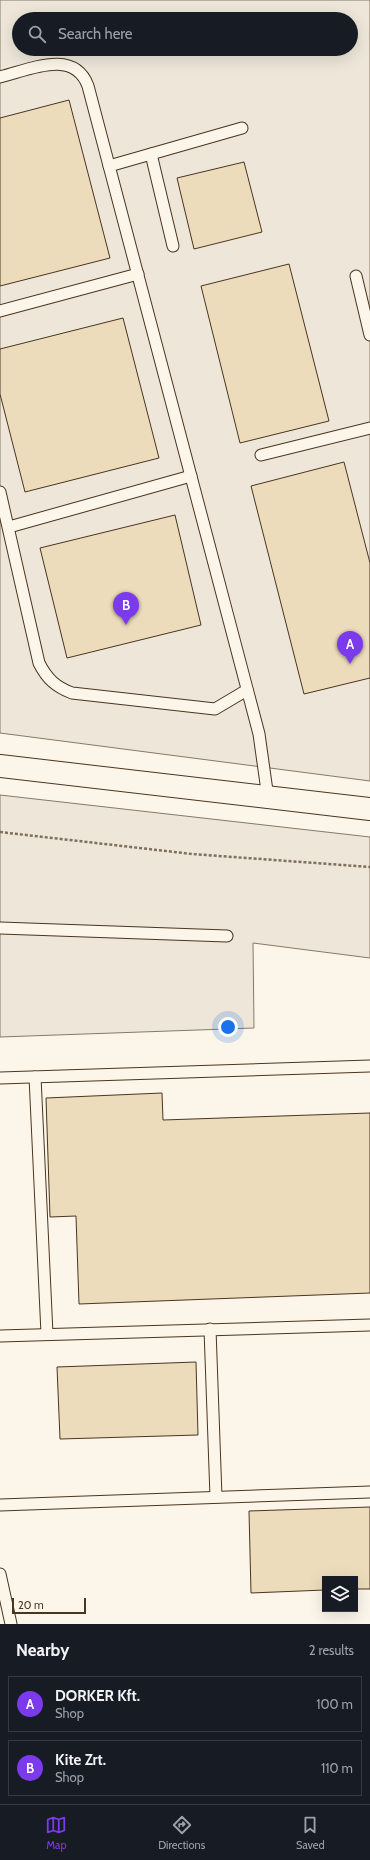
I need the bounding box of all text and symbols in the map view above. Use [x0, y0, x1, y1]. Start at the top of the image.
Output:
search box [12, 12, 358, 56]
icon: search [26, 23, 48, 45]
text: Search here [58, 25, 133, 43]
pin: B [113, 592, 139, 625]
pin: A [337, 631, 363, 664]
your location [218, 1017, 238, 1037]
map controls [322, 1576, 358, 1612]
button: layers [322, 1576, 358, 1612]
scale bar [12, 1596, 86, 1615]
text: 20 m [18, 1598, 44, 1612]
text: Nearby [16, 1640, 69, 1660]
text: 2 results [309, 1642, 354, 1658]
text: DORKER Kft. [55, 1687, 140, 1705]
text: A [26, 1696, 34, 1712]
text: 100 m [316, 1696, 353, 1712]
text: Shop [55, 1705, 84, 1721]
text: Kite Zrt. [55, 1751, 106, 1769]
text: B [26, 1760, 34, 1776]
text: 110 m [321, 1760, 353, 1776]
text: Shop [55, 1769, 84, 1785]
tab: Map [45, 1814, 67, 1852]
tab: Directions [158, 1814, 205, 1852]
tab: Saved [296, 1814, 325, 1852]

